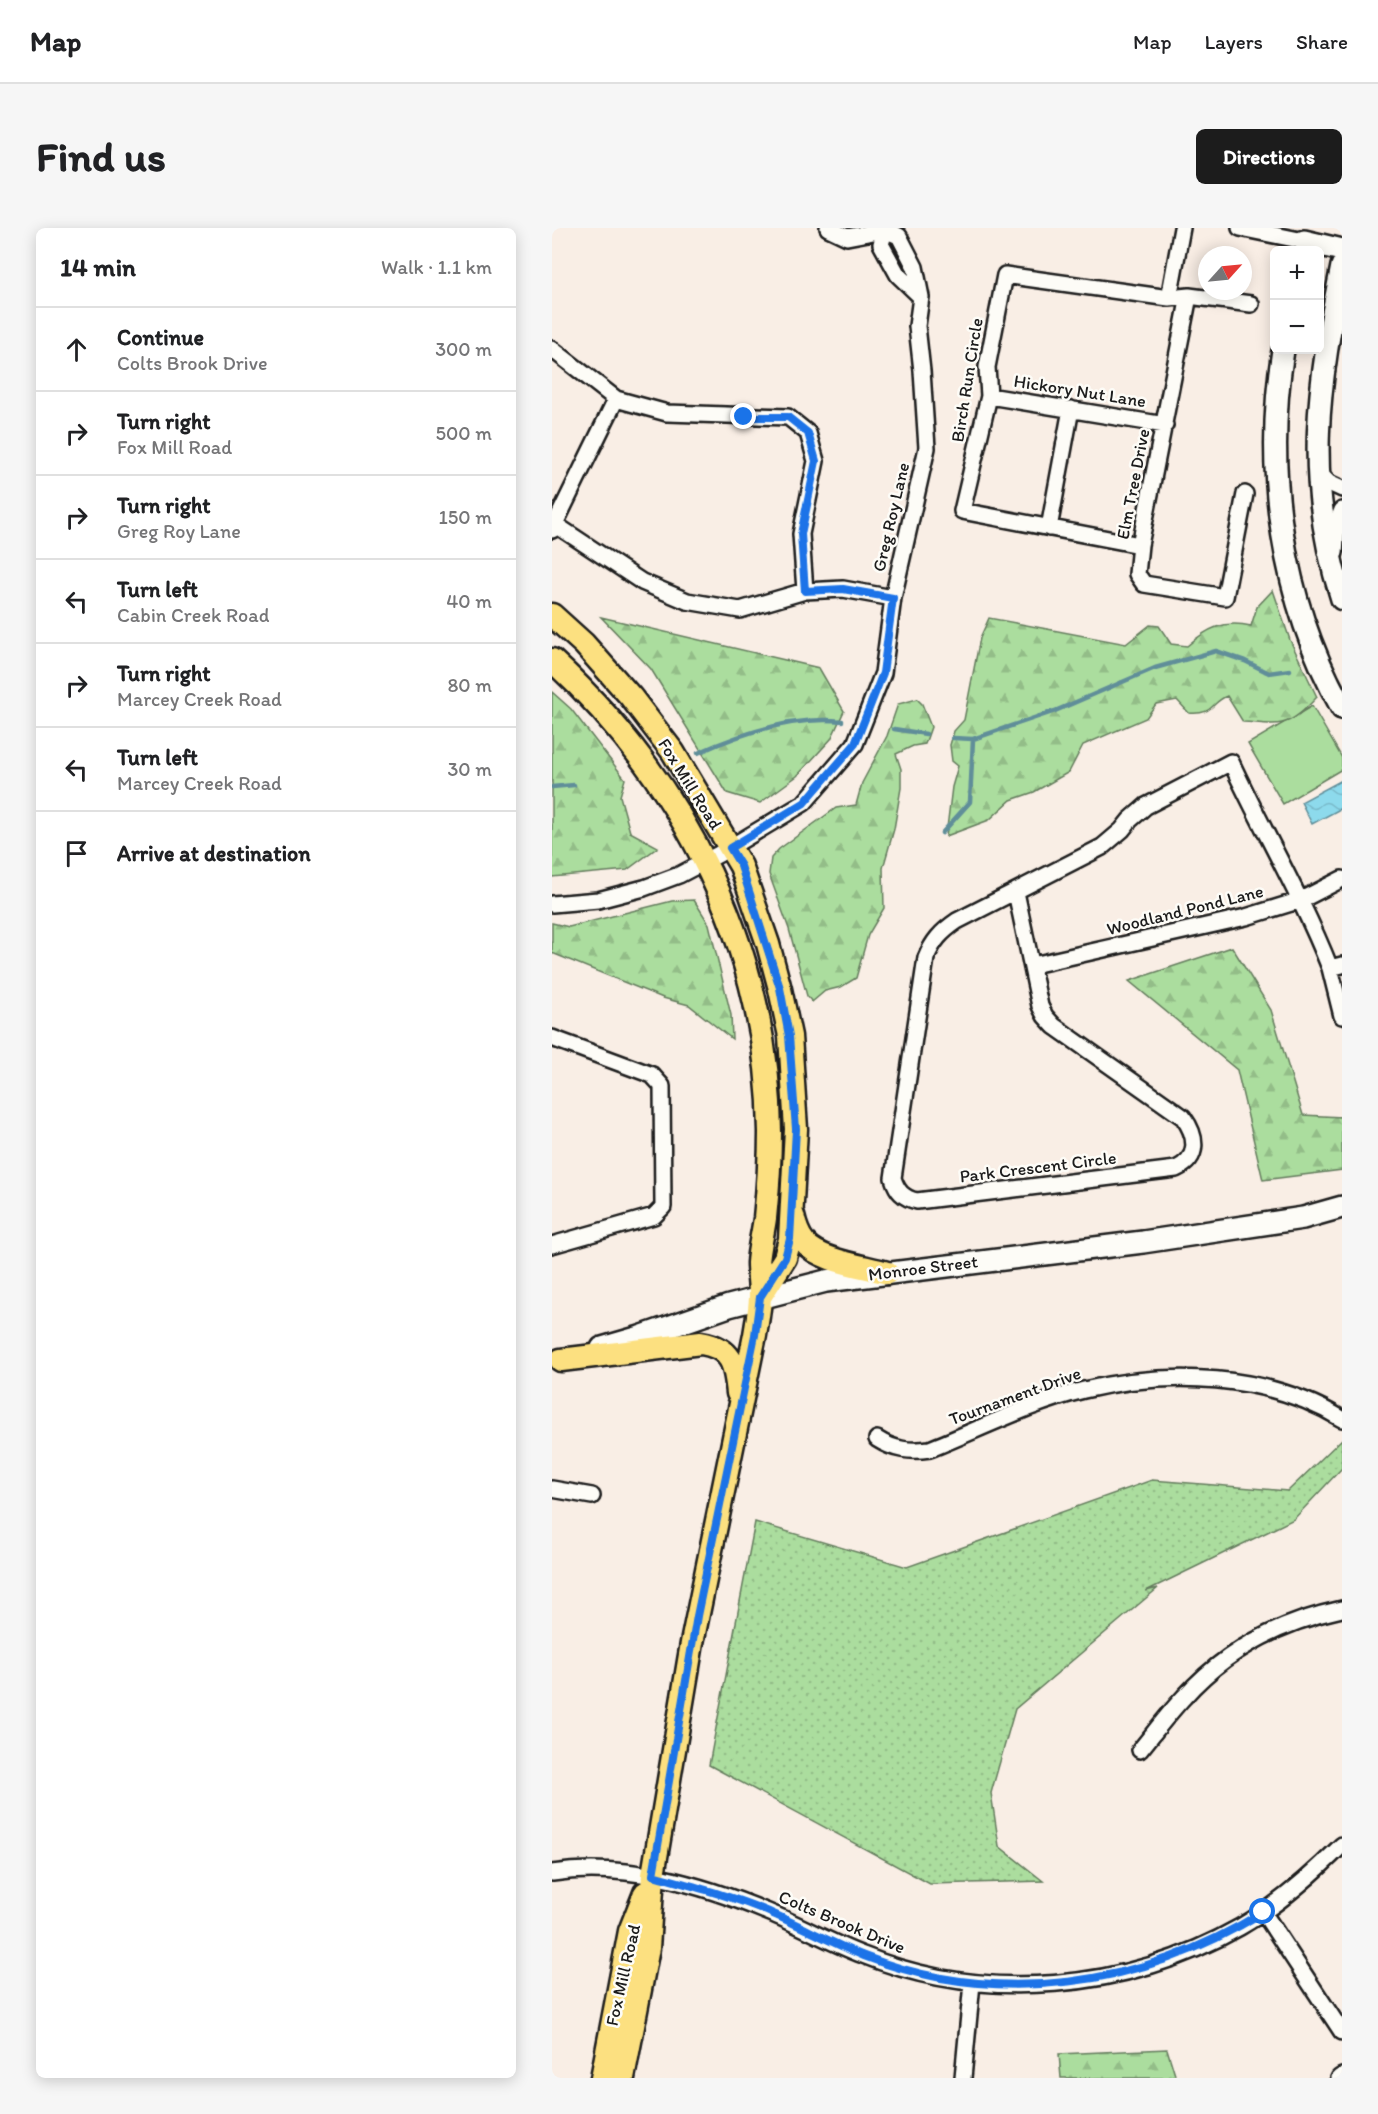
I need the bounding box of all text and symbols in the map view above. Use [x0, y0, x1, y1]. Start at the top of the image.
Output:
text: Map [30, 24, 81, 58]
text: Map [1133, 29, 1172, 54]
text: Layers [1205, 29, 1263, 54]
text: Share [1296, 29, 1348, 54]
button: Directions [1196, 129, 1342, 184]
text: Find us [36, 131, 166, 182]
north arrow [1198, 246, 1252, 300]
map controls [1270, 246, 1324, 354]
button: + [1270, 246, 1324, 300]
text: 14 min [60, 251, 136, 283]
text: Walk · 1.1 km [381, 255, 492, 279]
button: − [1270, 300, 1324, 354]
street label: Birch Run Circle [946, 316, 988, 444]
text: Continue [117, 324, 204, 351]
icon: ahead [60, 333, 93, 366]
text: 300 m [435, 337, 492, 361]
text: Colts Brook Drive [117, 351, 267, 375]
street label: Hickory Nut Lane [1012, 370, 1148, 412]
route end [730, 403, 756, 429]
text: Turn right [117, 408, 211, 435]
icon: right [60, 417, 93, 450]
text: 500 m [436, 421, 492, 445]
street label: Elm Tree Drive [1112, 427, 1154, 541]
text: Fox Mill Road [117, 435, 232, 459]
street label: Greg Roy Lane [868, 460, 914, 574]
text: Turn right [117, 492, 211, 519]
icon: right [60, 501, 93, 534]
text: 150 m [439, 505, 492, 529]
text: Greg Roy Lane [117, 519, 241, 543]
text: Turn left [117, 576, 198, 603]
icon: left [60, 585, 93, 618]
text: 40 m [446, 589, 492, 613]
text: Cabin Creek Road [117, 603, 269, 627]
text: Turn right [117, 660, 211, 687]
icon: right [60, 669, 93, 702]
text: 80 m [447, 673, 492, 697]
text: Marcey Creek Road [117, 687, 282, 711]
street label: Fox Mill Road [653, 734, 727, 834]
text: Turn left [117, 744, 198, 771]
icon: left [60, 753, 93, 786]
text: 30 m [447, 757, 492, 781]
text: Marcey Creek Road [117, 771, 282, 795]
icon: arrive [60, 837, 93, 870]
text: Arrive at destination [117, 840, 311, 867]
street label: Woodland Pond Lane [1104, 880, 1266, 940]
street label: Park Crescent Circle [958, 1146, 1118, 1188]
street label: Monroe Street [867, 1250, 979, 1286]
street label: Tournament Drive [946, 1362, 1084, 1430]
street label: Colts Brook Drive [775, 1885, 909, 1959]
route start [1249, 1898, 1275, 1924]
street label: Fox Mill Road [601, 1922, 645, 2028]

